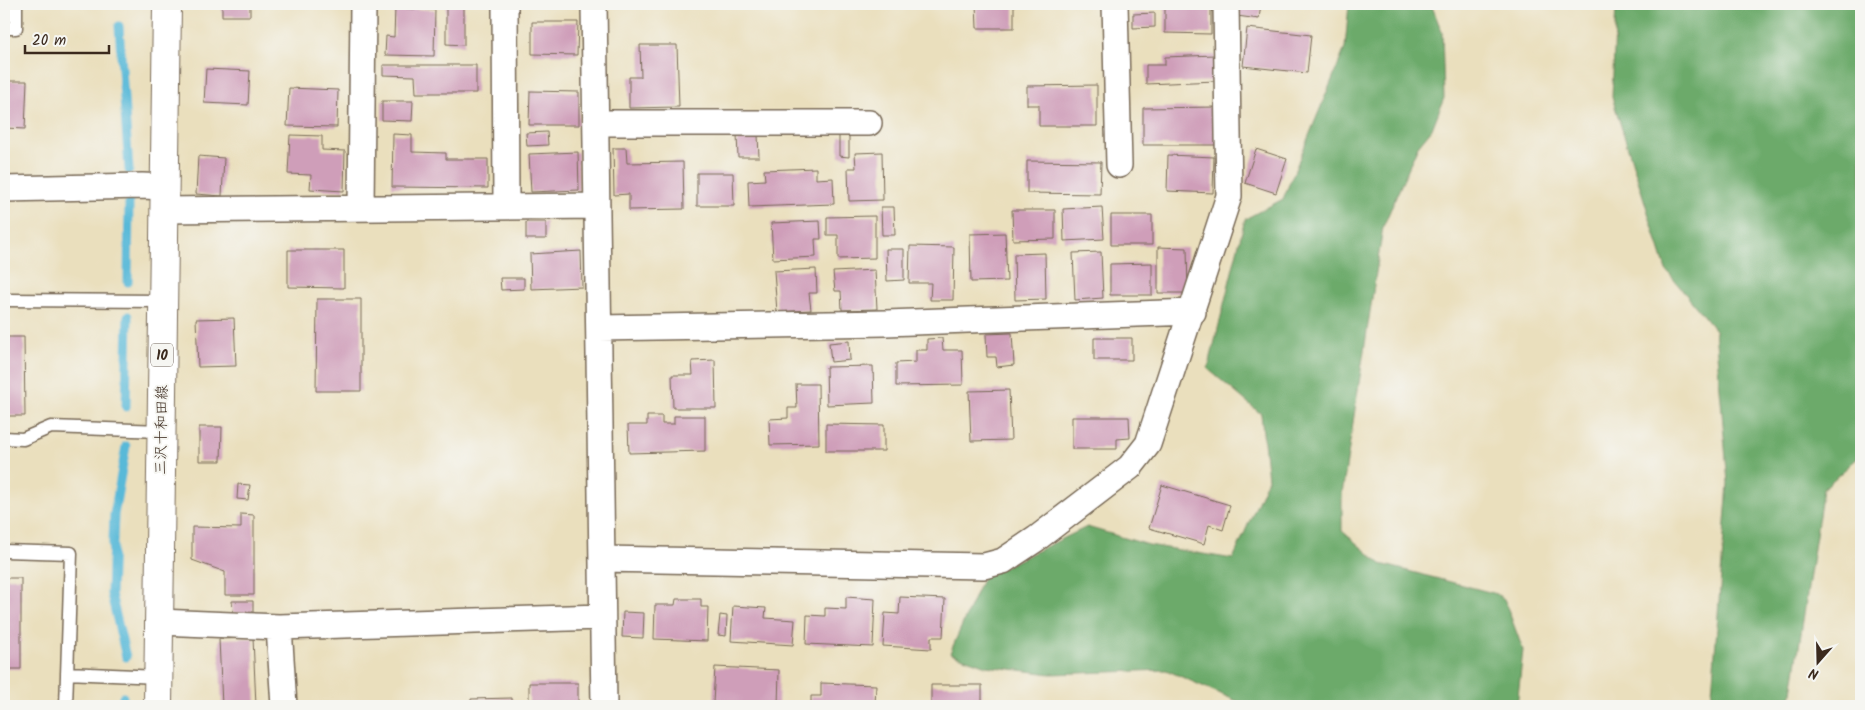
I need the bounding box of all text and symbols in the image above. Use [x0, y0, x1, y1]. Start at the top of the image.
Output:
scale bar [25, 22, 109, 54]
text: 20 m [32, 29, 66, 53]
road number: 10 [151, 344, 173, 366]
street label: 三沢十和田線 [149, 385, 175, 475]
north arrow [1792, 638, 1842, 688]
text: N [1806, 661, 1822, 685]

